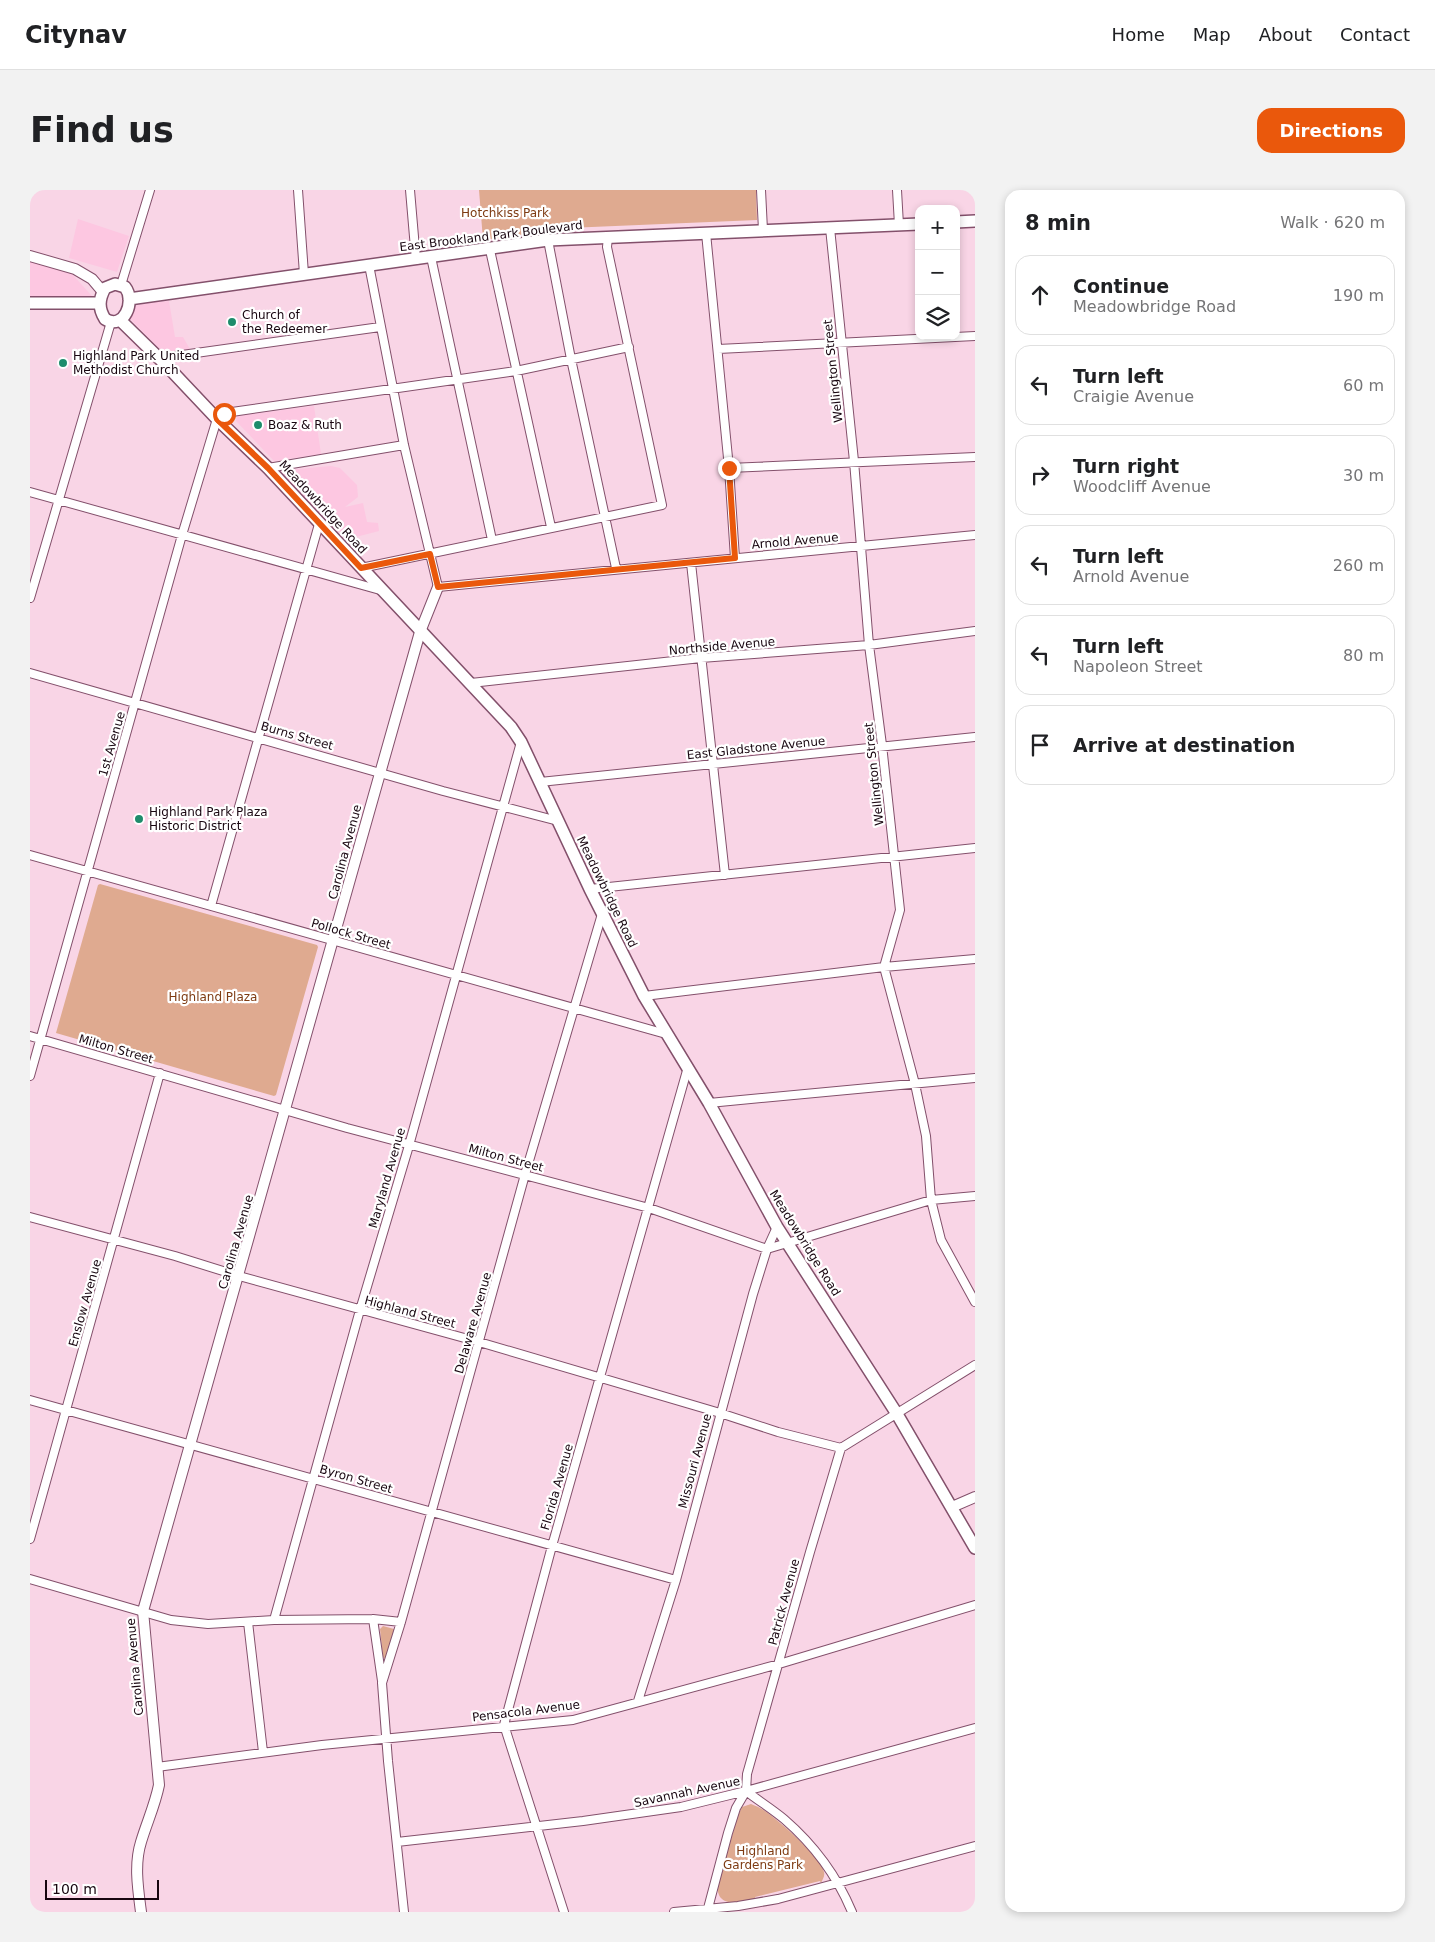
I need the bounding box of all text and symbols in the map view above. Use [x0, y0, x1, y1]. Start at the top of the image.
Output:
text: Citynav [25, 21, 127, 49]
text: Home [1112, 24, 1165, 45]
text: Map [1193, 24, 1231, 45]
text: About [1259, 24, 1312, 45]
text: Contact [1340, 24, 1410, 45]
button: Directions [1257, 108, 1405, 153]
text: Find us [30, 110, 174, 150]
map controls [915, 205, 960, 340]
button: + [915, 205, 960, 250]
park label: Hotchkiss Park [461, 206, 549, 220]
text: 8 min [1025, 211, 1091, 235]
text: Walk · 620 m [1280, 213, 1385, 232]
street label: East Brookland Park Boulevard [399, 218, 583, 254]
button: − [915, 250, 960, 295]
text: Continue [1073, 275, 1169, 297]
icon: ahead [1026, 281, 1054, 309]
text: 190 m [1333, 286, 1384, 305]
button: layers [915, 295, 960, 340]
text: Meadowbridge Road [1073, 297, 1236, 316]
place label: Church of the Redeemer [242, 308, 327, 336]
marker: Church of the Redeemer [226, 316, 238, 328]
street label: Wellington Street [821, 318, 845, 423]
place label: Highland Park United Methodist Church [73, 349, 199, 377]
marker: Highland Park United Methodist Church [57, 357, 69, 369]
text: Turn left [1073, 365, 1164, 387]
icon: left [1026, 371, 1054, 399]
text: 60 m [1343, 376, 1384, 395]
text: Craigie Avenue [1073, 387, 1194, 406]
route start [213, 403, 236, 426]
place label: Boaz & Ruth [268, 418, 342, 432]
marker: Boaz & Ruth [252, 419, 264, 431]
text: Turn right [1073, 455, 1179, 477]
route end [718, 457, 741, 480]
street label: Meadowbridge Road [276, 458, 370, 556]
icon: right [1026, 461, 1054, 489]
text: 30 m [1343, 466, 1384, 485]
text: Woodcliff Avenue [1073, 477, 1211, 496]
street label: Arnold Avenue [751, 530, 839, 552]
text: Turn left [1073, 545, 1164, 567]
icon: left [1026, 551, 1054, 579]
text: 260 m [1333, 556, 1384, 575]
text: Arnold Avenue [1073, 567, 1189, 586]
street label: Northside Avenue [668, 634, 776, 658]
text: Turn left [1073, 635, 1164, 657]
icon: left [1026, 641, 1054, 669]
text: 80 m [1343, 646, 1384, 665]
text: Napoleon Street [1073, 657, 1203, 676]
street label: 1st Avenue [96, 710, 128, 778]
street label: Burns Street [259, 719, 335, 753]
street label: Wellington Street [862, 721, 886, 826]
icon: arrive [1026, 731, 1054, 759]
street label: East Gladstone Avenue [686, 734, 826, 762]
text: Arrive at destination [1073, 734, 1295, 756]
street label: Carolina Avenue [326, 803, 364, 901]
place label: Highland Park Plaza Historic District [149, 805, 268, 833]
marker: Highland Park Plaza Historic District [133, 813, 145, 825]
street label: Meadowbridge Road [574, 834, 640, 950]
street label: Pollock Street [310, 916, 393, 952]
park label: Highland Plaza [169, 990, 257, 1004]
street label: Milton Street [77, 1032, 155, 1066]
street label: Maryland Avenue [366, 1126, 408, 1230]
street label: Milton Street [467, 1141, 545, 1175]
street label: Meadowbridge Road [767, 1187, 843, 1299]
street label: Carolina Avenue [216, 1193, 256, 1291]
street label: Enslow Avenue [66, 1258, 104, 1348]
street label: Delaware Avenue [452, 1271, 494, 1375]
street label: Highland Street [363, 1293, 457, 1331]
street label: Missouri Avenue [676, 1412, 714, 1510]
street label: Florida Avenue [538, 1442, 576, 1532]
street label: Byron Street [318, 1462, 394, 1496]
street label: Patrick Avenue [766, 1557, 802, 1647]
street label: Carolina Avenue [124, 1618, 146, 1716]
street label: Pensacola Avenue [471, 1697, 581, 1725]
street label: Savannah Avenue [633, 1774, 741, 1810]
park label: Highland Gardens Park [723, 1844, 803, 1872]
scale bar [45, 1877, 159, 1900]
text: 100 m [52, 1881, 97, 1897]

